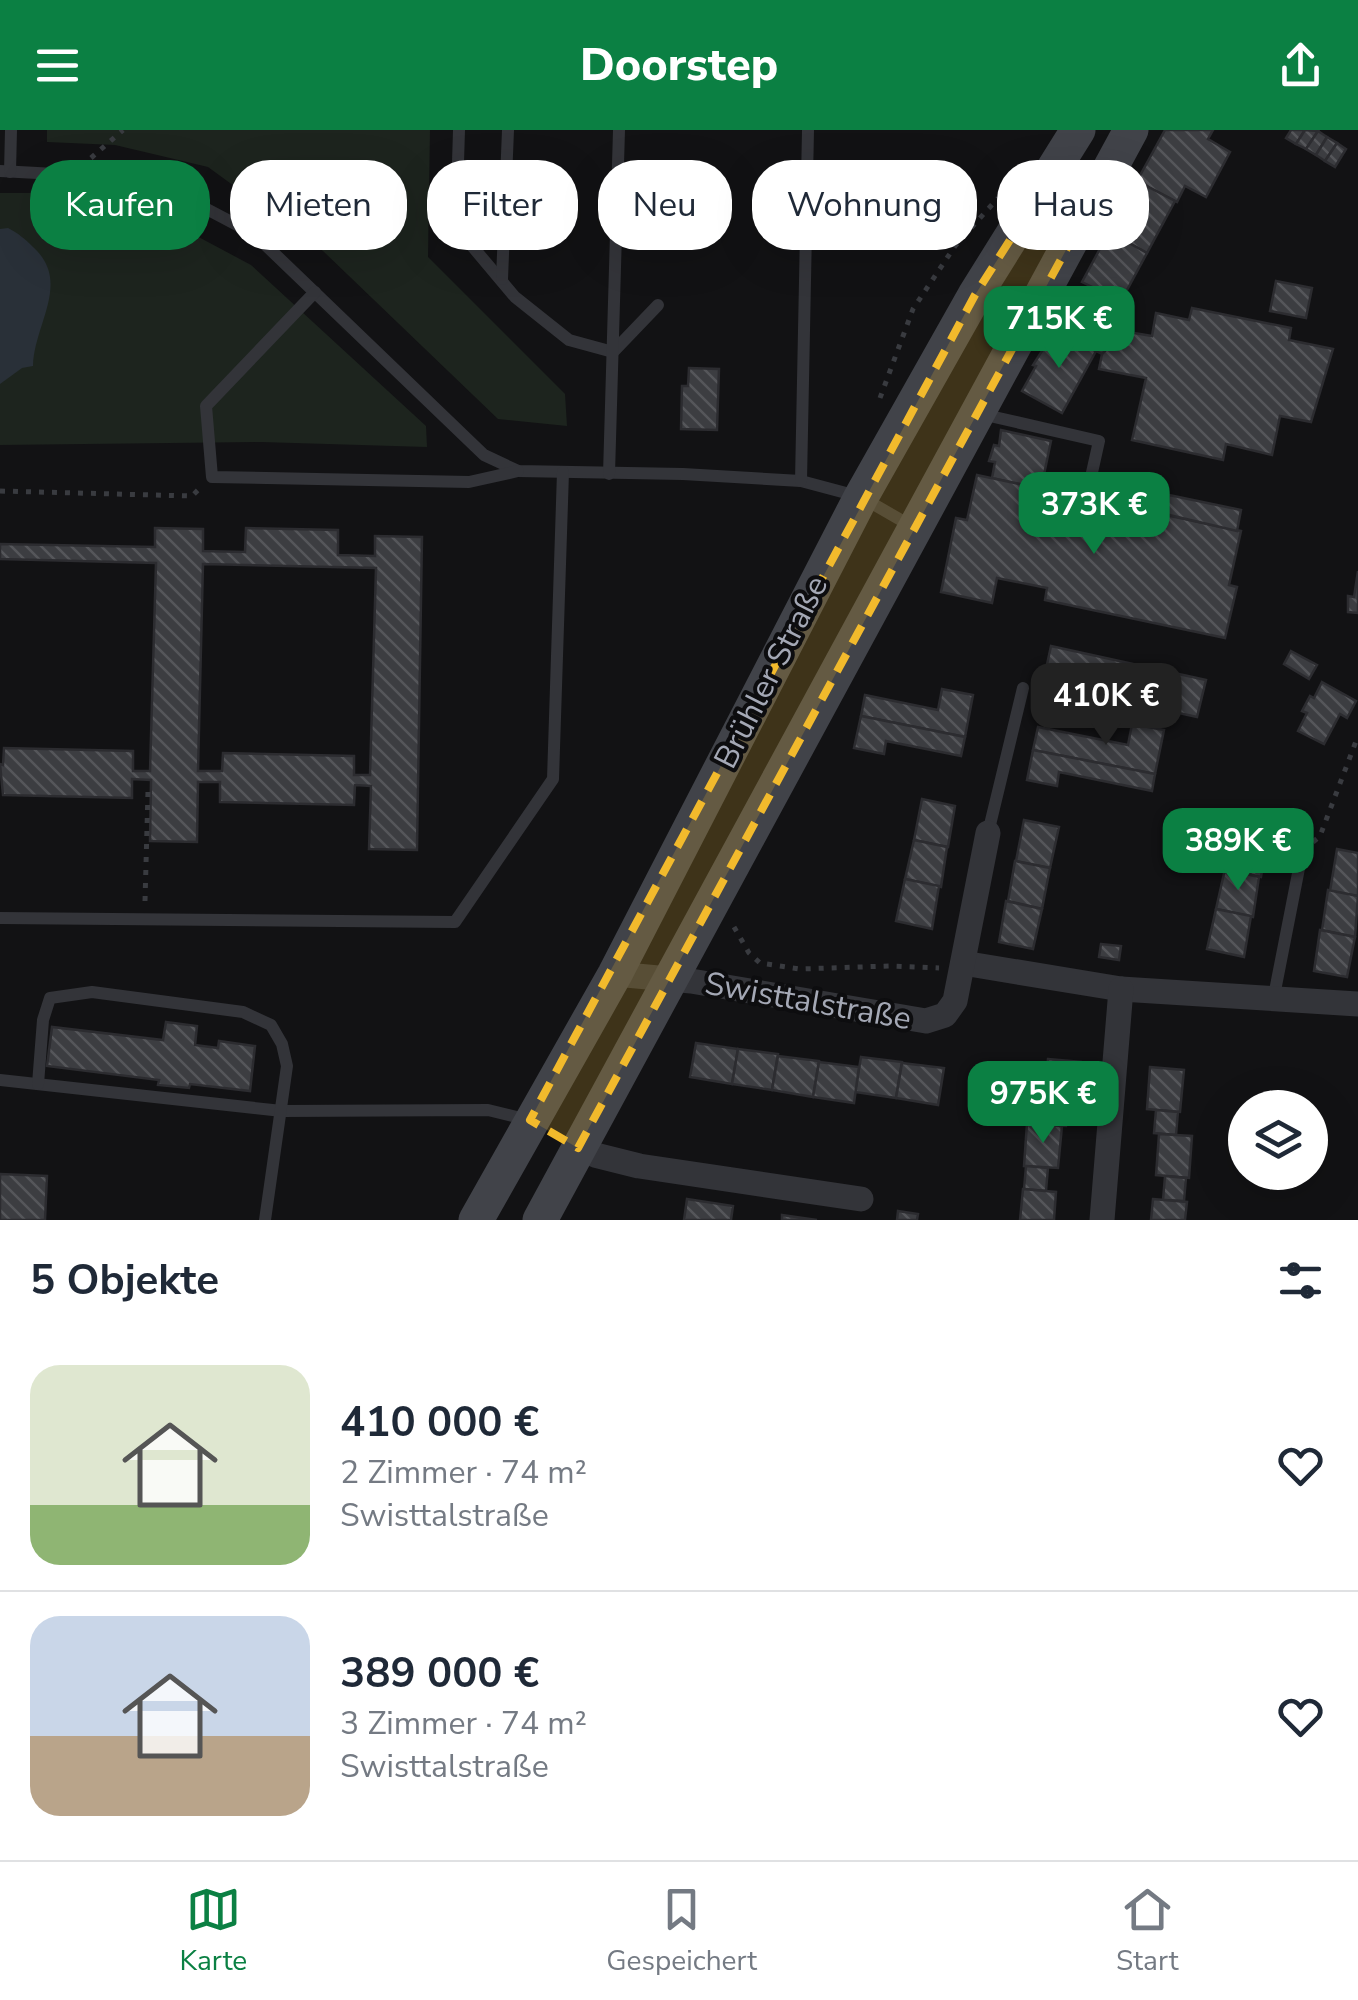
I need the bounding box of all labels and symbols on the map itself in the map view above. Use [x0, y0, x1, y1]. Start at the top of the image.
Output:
pin: 715K € [978, 286, 1140, 371]
pin: 373K € [1013, 472, 1175, 557]
street label: Brühler Straße [704, 568, 838, 776]
pin: 410K € [1025, 663, 1187, 748]
pin: 389K € [1157, 808, 1319, 893]
street label: Swisttalstraße [702, 962, 914, 1040]
pin: 975K € [962, 1061, 1124, 1146]

